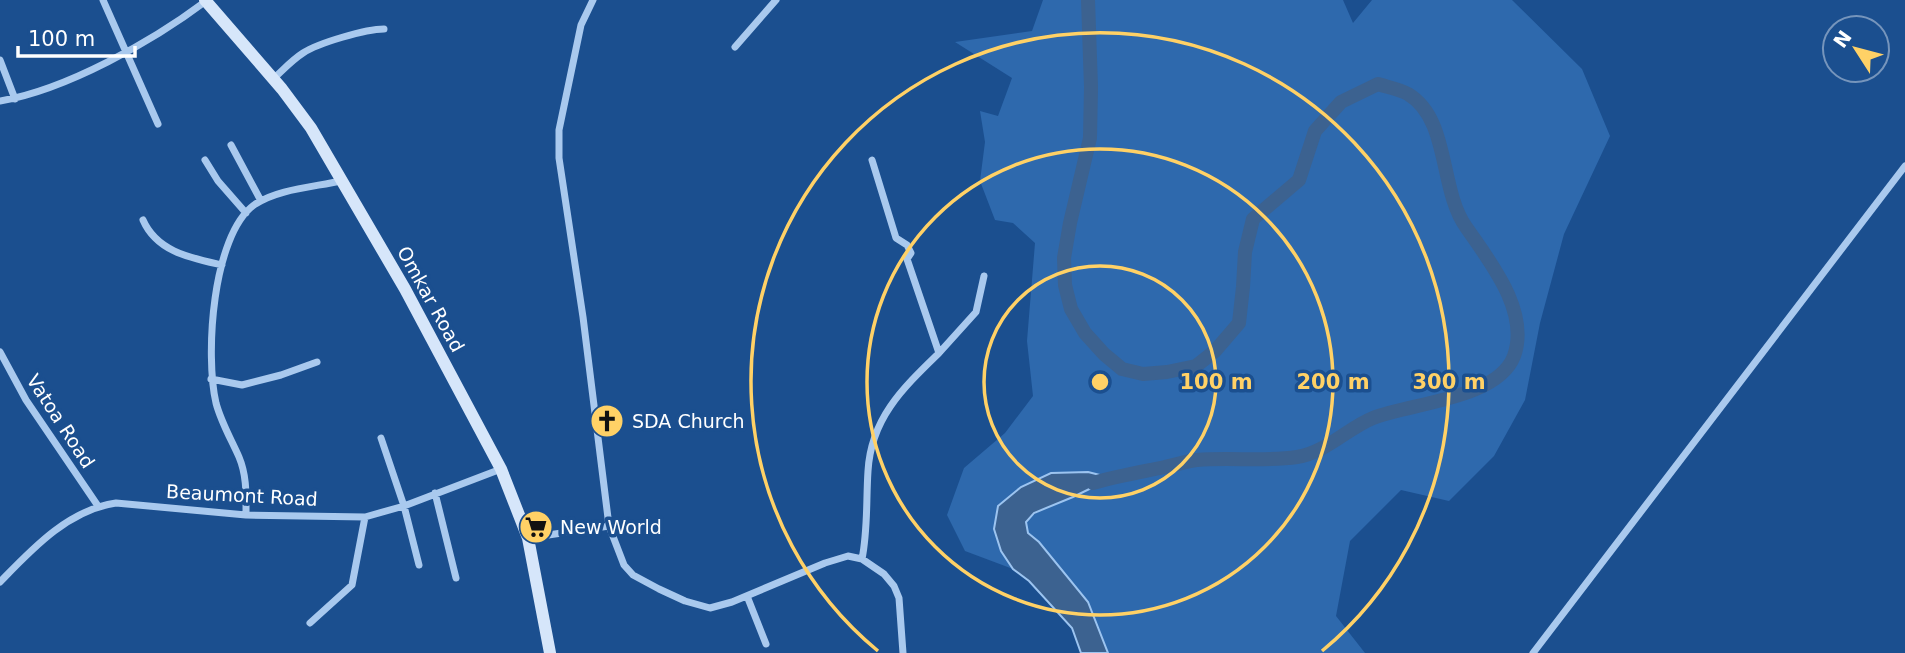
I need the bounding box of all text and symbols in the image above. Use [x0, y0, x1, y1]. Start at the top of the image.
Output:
scale bar [18, 14, 135, 58]
north arrow [1821, 14, 1891, 84]
text: N [1829, 26, 1856, 52]
text: 100 m [28, 27, 95, 51]
street label: Omkar Road [393, 242, 469, 356]
street label: Vatoa Road [22, 370, 100, 472]
centre of rings [1088, 370, 1112, 394]
text: 100 m [1179, 370, 1253, 394]
text: 200 m [1296, 370, 1370, 394]
text: 300 m [1412, 370, 1486, 394]
church icon: SDA Church [588, 402, 626, 440]
place label: SDA Church [632, 410, 745, 432]
street label: Beaumont Road [166, 480, 318, 510]
supermarket icon: New World [517, 508, 555, 546]
place label: New World [560, 516, 662, 538]

